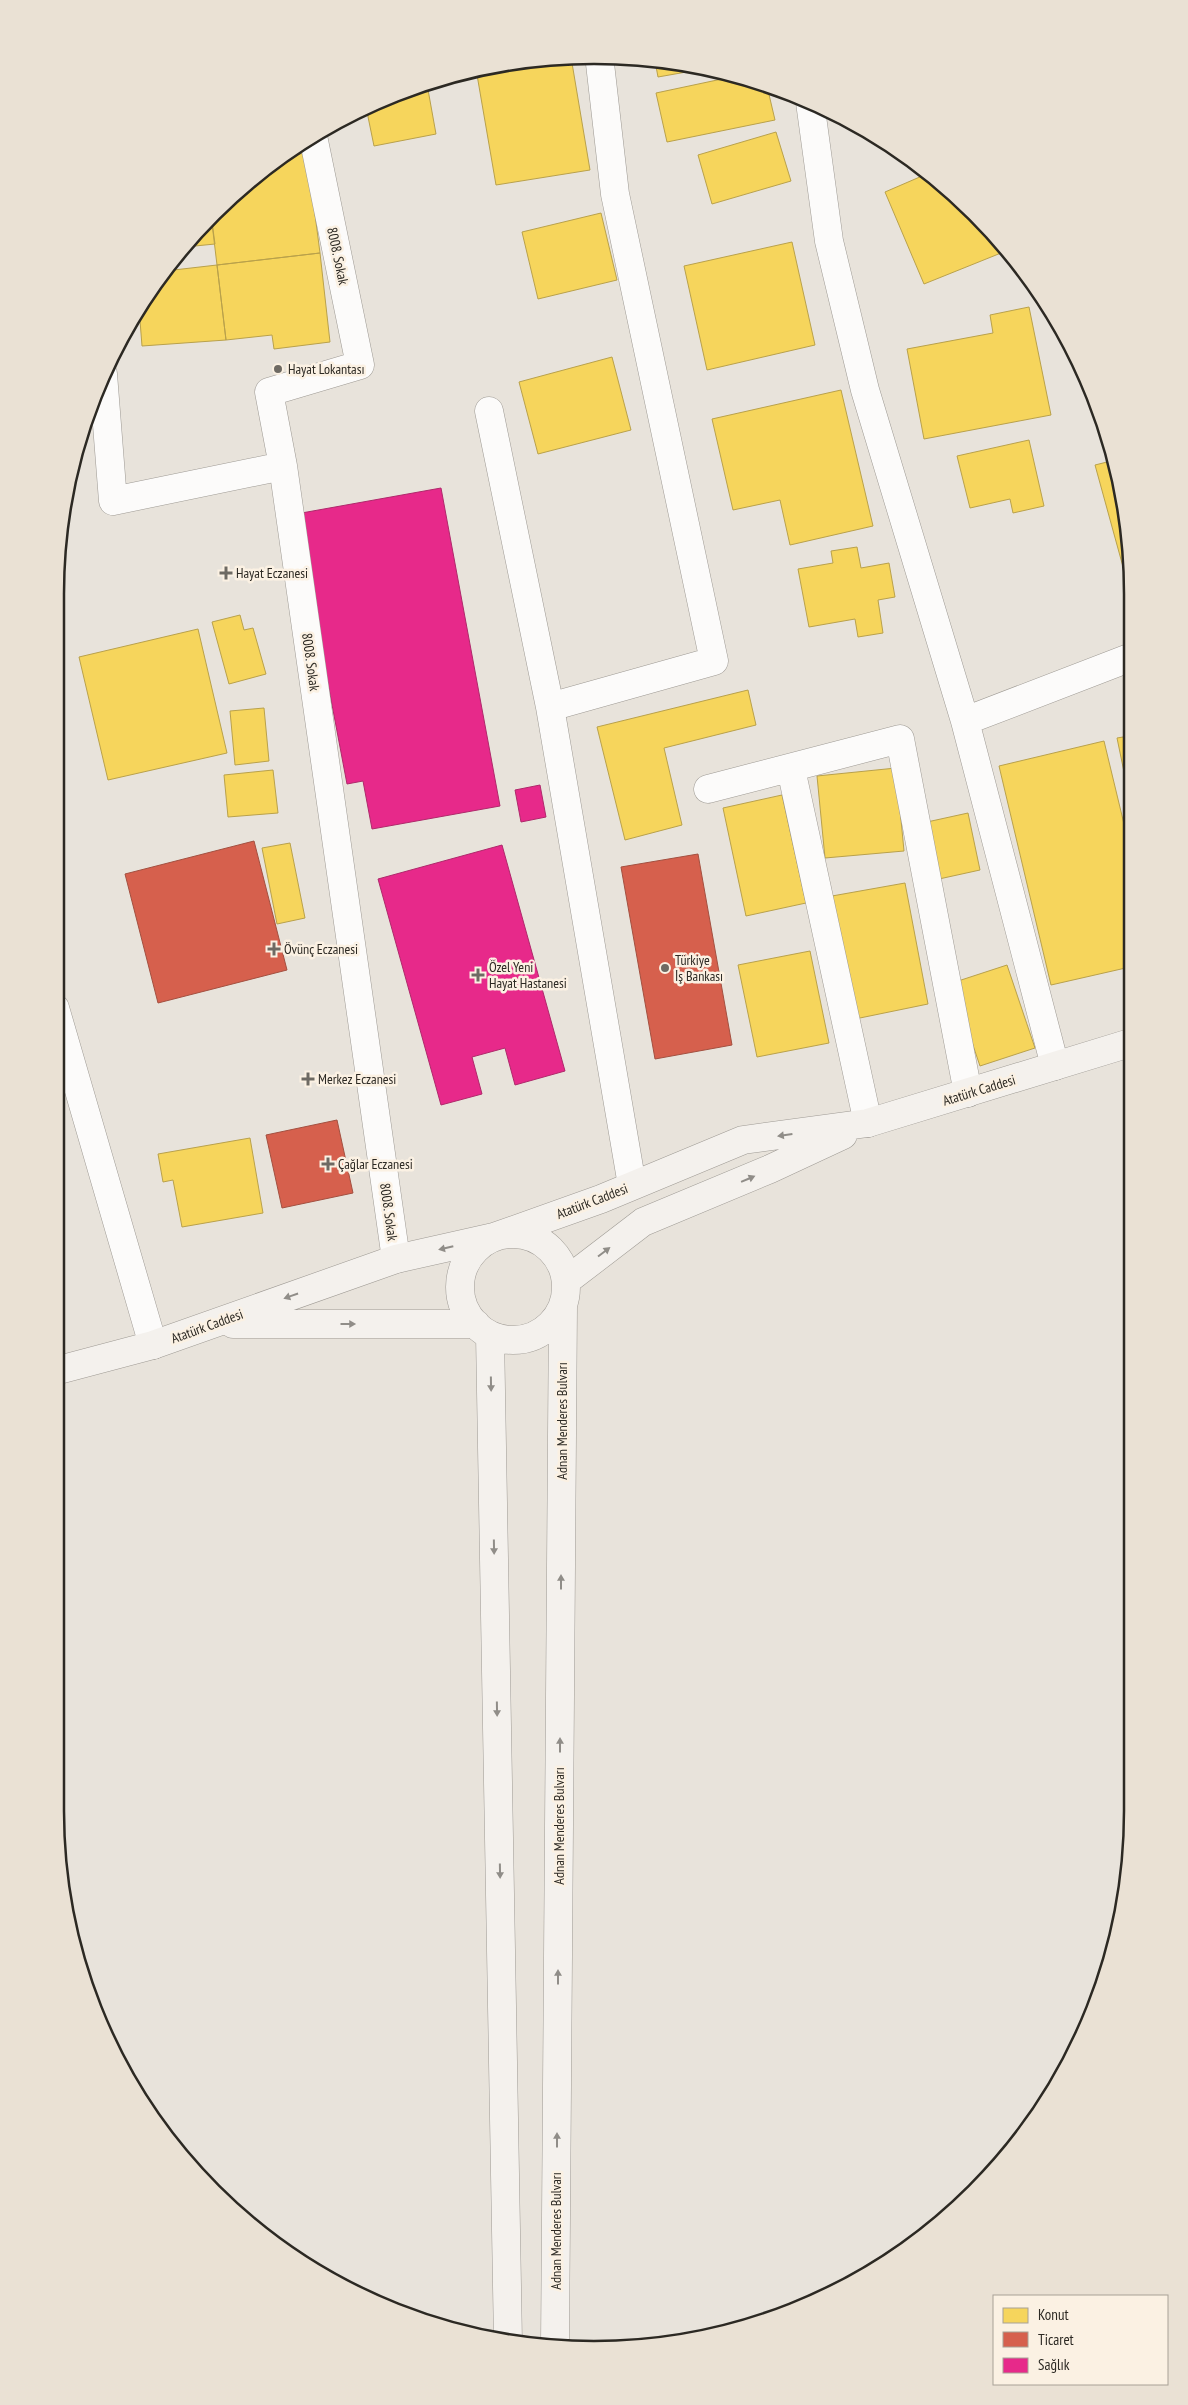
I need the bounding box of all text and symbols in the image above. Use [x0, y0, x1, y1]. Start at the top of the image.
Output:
street label: 8008. Sokak [323, 226, 353, 287]
place label: Hayat Lokantası [288, 360, 364, 378]
marker: Hayat Lokantası [272, 363, 284, 375]
place label: Hayat Eczanesi [236, 564, 308, 582]
marker: Hayat Eczanesi [220, 567, 232, 579]
street label: 8008. Sokak [298, 632, 324, 693]
place label: Övünç Eczanesi [284, 940, 358, 958]
marker: Övünç Eczanesi [268, 943, 280, 955]
place label: Türkiye İş Bankası [675, 951, 723, 985]
place label: Özel Yeni Hayat Hastanesi [489, 958, 567, 992]
marker: Türkiye İş Bankası [659, 962, 671, 974]
marker: Özel Yeni Hayat Hastanesi [471, 968, 485, 982]
place label: Merkez Eczanesi [318, 1070, 396, 1088]
street label: Atatürk Caddesi [940, 1070, 1018, 1110]
marker: Merkez Eczanesi [302, 1073, 314, 1085]
one-way arrow [776, 1131, 792, 1139]
place label: Çağlar Eczanesi [338, 1155, 413, 1173]
marker: Çağlar Eczanesi [322, 1158, 334, 1170]
one-way arrow [741, 1174, 755, 1182]
street label: Atatürk Caddesi [554, 1179, 630, 1223]
street label: 8008. Sokak [376, 1182, 402, 1243]
one-way arrow [439, 1244, 454, 1252]
one-way arrow [597, 1247, 611, 1257]
one-way arrow [284, 1293, 299, 1300]
street label: Atatürk Caddesi [169, 1305, 245, 1347]
one-way arrow [340, 1320, 356, 1328]
street label: Adnan Menderes Bulvarı [553, 1362, 571, 1480]
one-way arrow [487, 1376, 495, 1392]
one-way arrow [490, 1539, 498, 1555]
one-way arrow [557, 1574, 565, 1590]
one-way arrow [493, 1701, 501, 1717]
one-way arrow [556, 1737, 564, 1753]
street label: Adnan Menderes Bulvarı [550, 1767, 568, 1885]
one-way arrow [496, 1864, 504, 1880]
one-way arrow [554, 1969, 562, 1985]
one-way arrow [553, 2132, 561, 2148]
street label: Adnan Menderes Bulvarı [547, 2172, 565, 2290]
legend [993, 2295, 1168, 2385]
text: Konut [1038, 2305, 1069, 2324]
text: Ticaret [1038, 2330, 1074, 2349]
text: Sağlık [1038, 2355, 1070, 2374]

